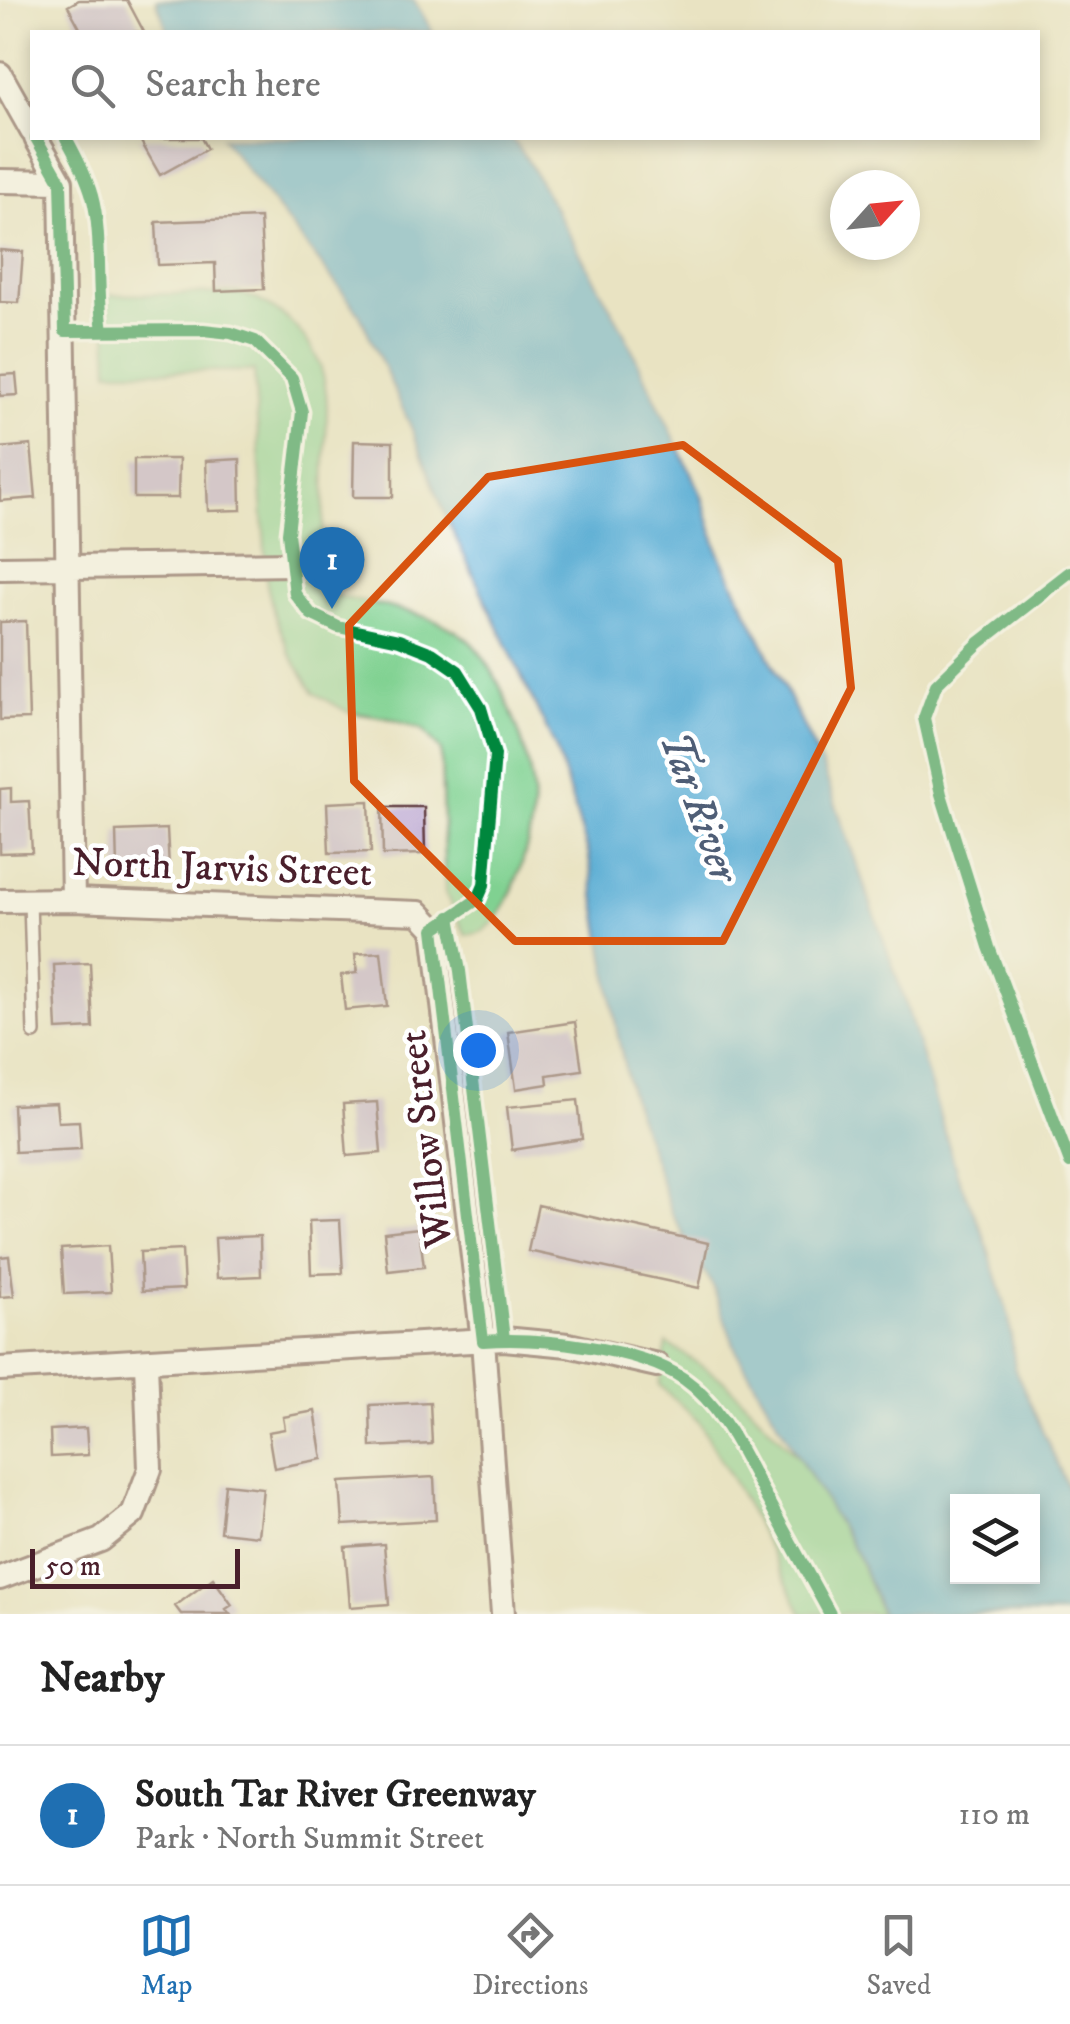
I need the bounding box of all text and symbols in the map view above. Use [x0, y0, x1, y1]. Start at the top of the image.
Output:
search box [30, 30, 1040, 140]
icon: search [65, 58, 120, 113]
text: Search here [145, 61, 321, 109]
north arrow [830, 170, 920, 260]
pin: 1 [300, 526, 364, 609]
water label: Tar River [647, 725, 750, 892]
street label: North Jarvis Street [71, 839, 373, 899]
your location [453, 1025, 504, 1076]
street label: Willow Street [389, 1027, 465, 1252]
map controls [950, 1494, 1040, 1584]
button: layers [950, 1494, 1040, 1584]
scale bar [30, 1544, 240, 1588]
text: 50 m [45, 1549, 101, 1584]
text: Nearby [40, 1653, 164, 1705]
text: South Tar River Greenway [135, 1771, 536, 1819]
text: 1 [67, 1795, 78, 1835]
text: 110 m [958, 1795, 1030, 1835]
text: Park · North Summit Street [135, 1819, 484, 1859]
tab: Map [139, 1908, 194, 2003]
tab: Directions [472, 1908, 588, 2003]
tab: Saved [867, 1908, 931, 2003]

